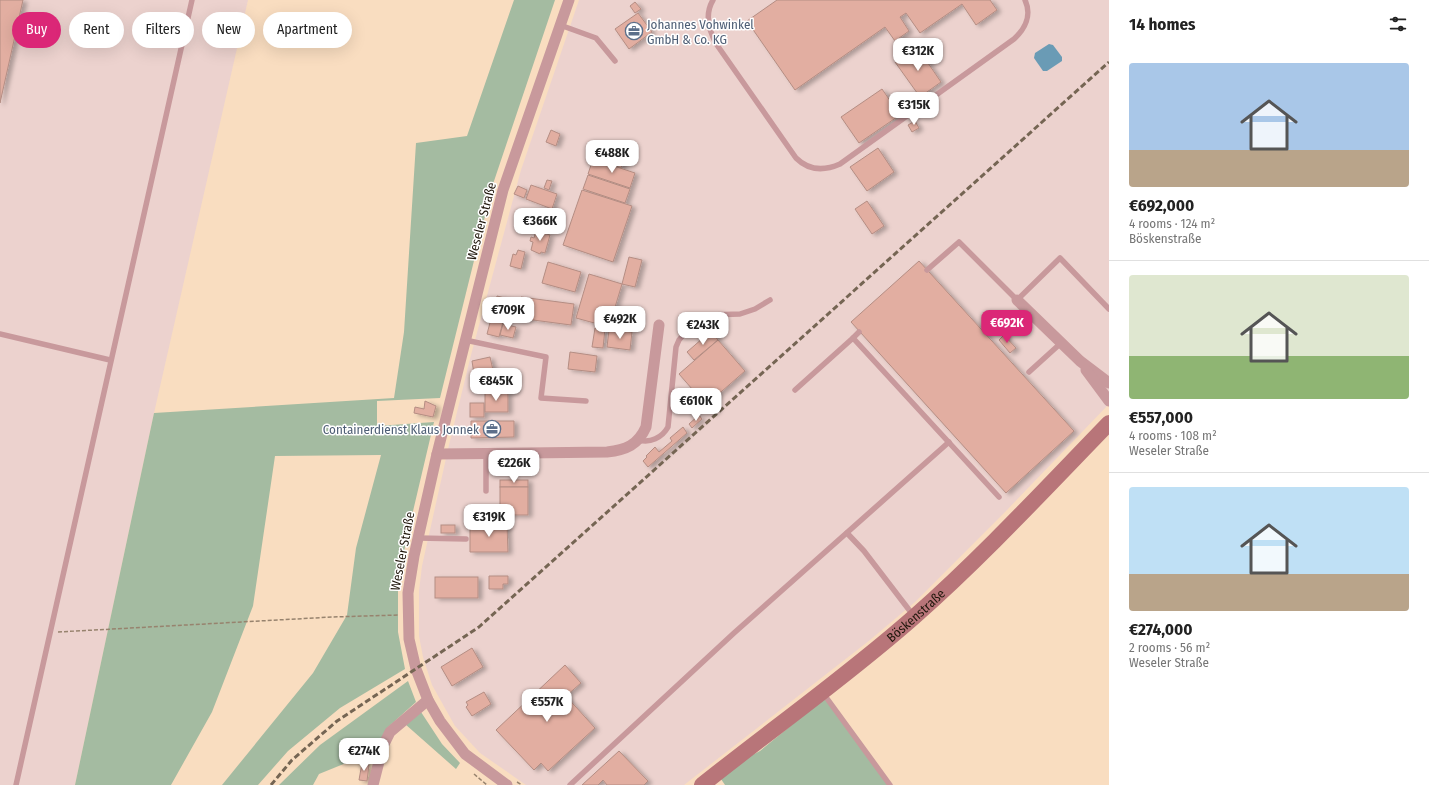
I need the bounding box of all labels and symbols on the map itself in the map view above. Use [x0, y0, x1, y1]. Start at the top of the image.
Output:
place label: Johannes Vohwinkel GmbH & Co. KG [647, 17, 754, 47]
office icon: Johannes Vohwinkel GmbH & Co. KG [624, 21, 644, 41]
pin: €312K [890, 38, 946, 72]
pin: €315K [886, 92, 942, 126]
pin: €488K [584, 140, 640, 174]
street label: Weseler Straße [464, 181, 499, 262]
pin: €366K [512, 208, 568, 242]
pin: €709K [480, 297, 536, 331]
pin: €492K [592, 306, 648, 340]
pin: €692K [979, 310, 1035, 344]
pin: €243K [675, 312, 731, 346]
pin: €845K [468, 368, 524, 402]
pin: €610K [668, 388, 724, 422]
office icon: Containerdienst Klaus Jonnek [482, 419, 502, 439]
place label: Containerdienst Klaus Jonnek [323, 422, 480, 437]
pin: €226K [486, 450, 542, 484]
pin: €319K [461, 504, 517, 538]
street label: Weseler Straße [387, 510, 417, 592]
street label: Böskenstraße [884, 586, 948, 645]
pin: €557K [519, 689, 575, 723]
pin: €274K [336, 738, 392, 772]

